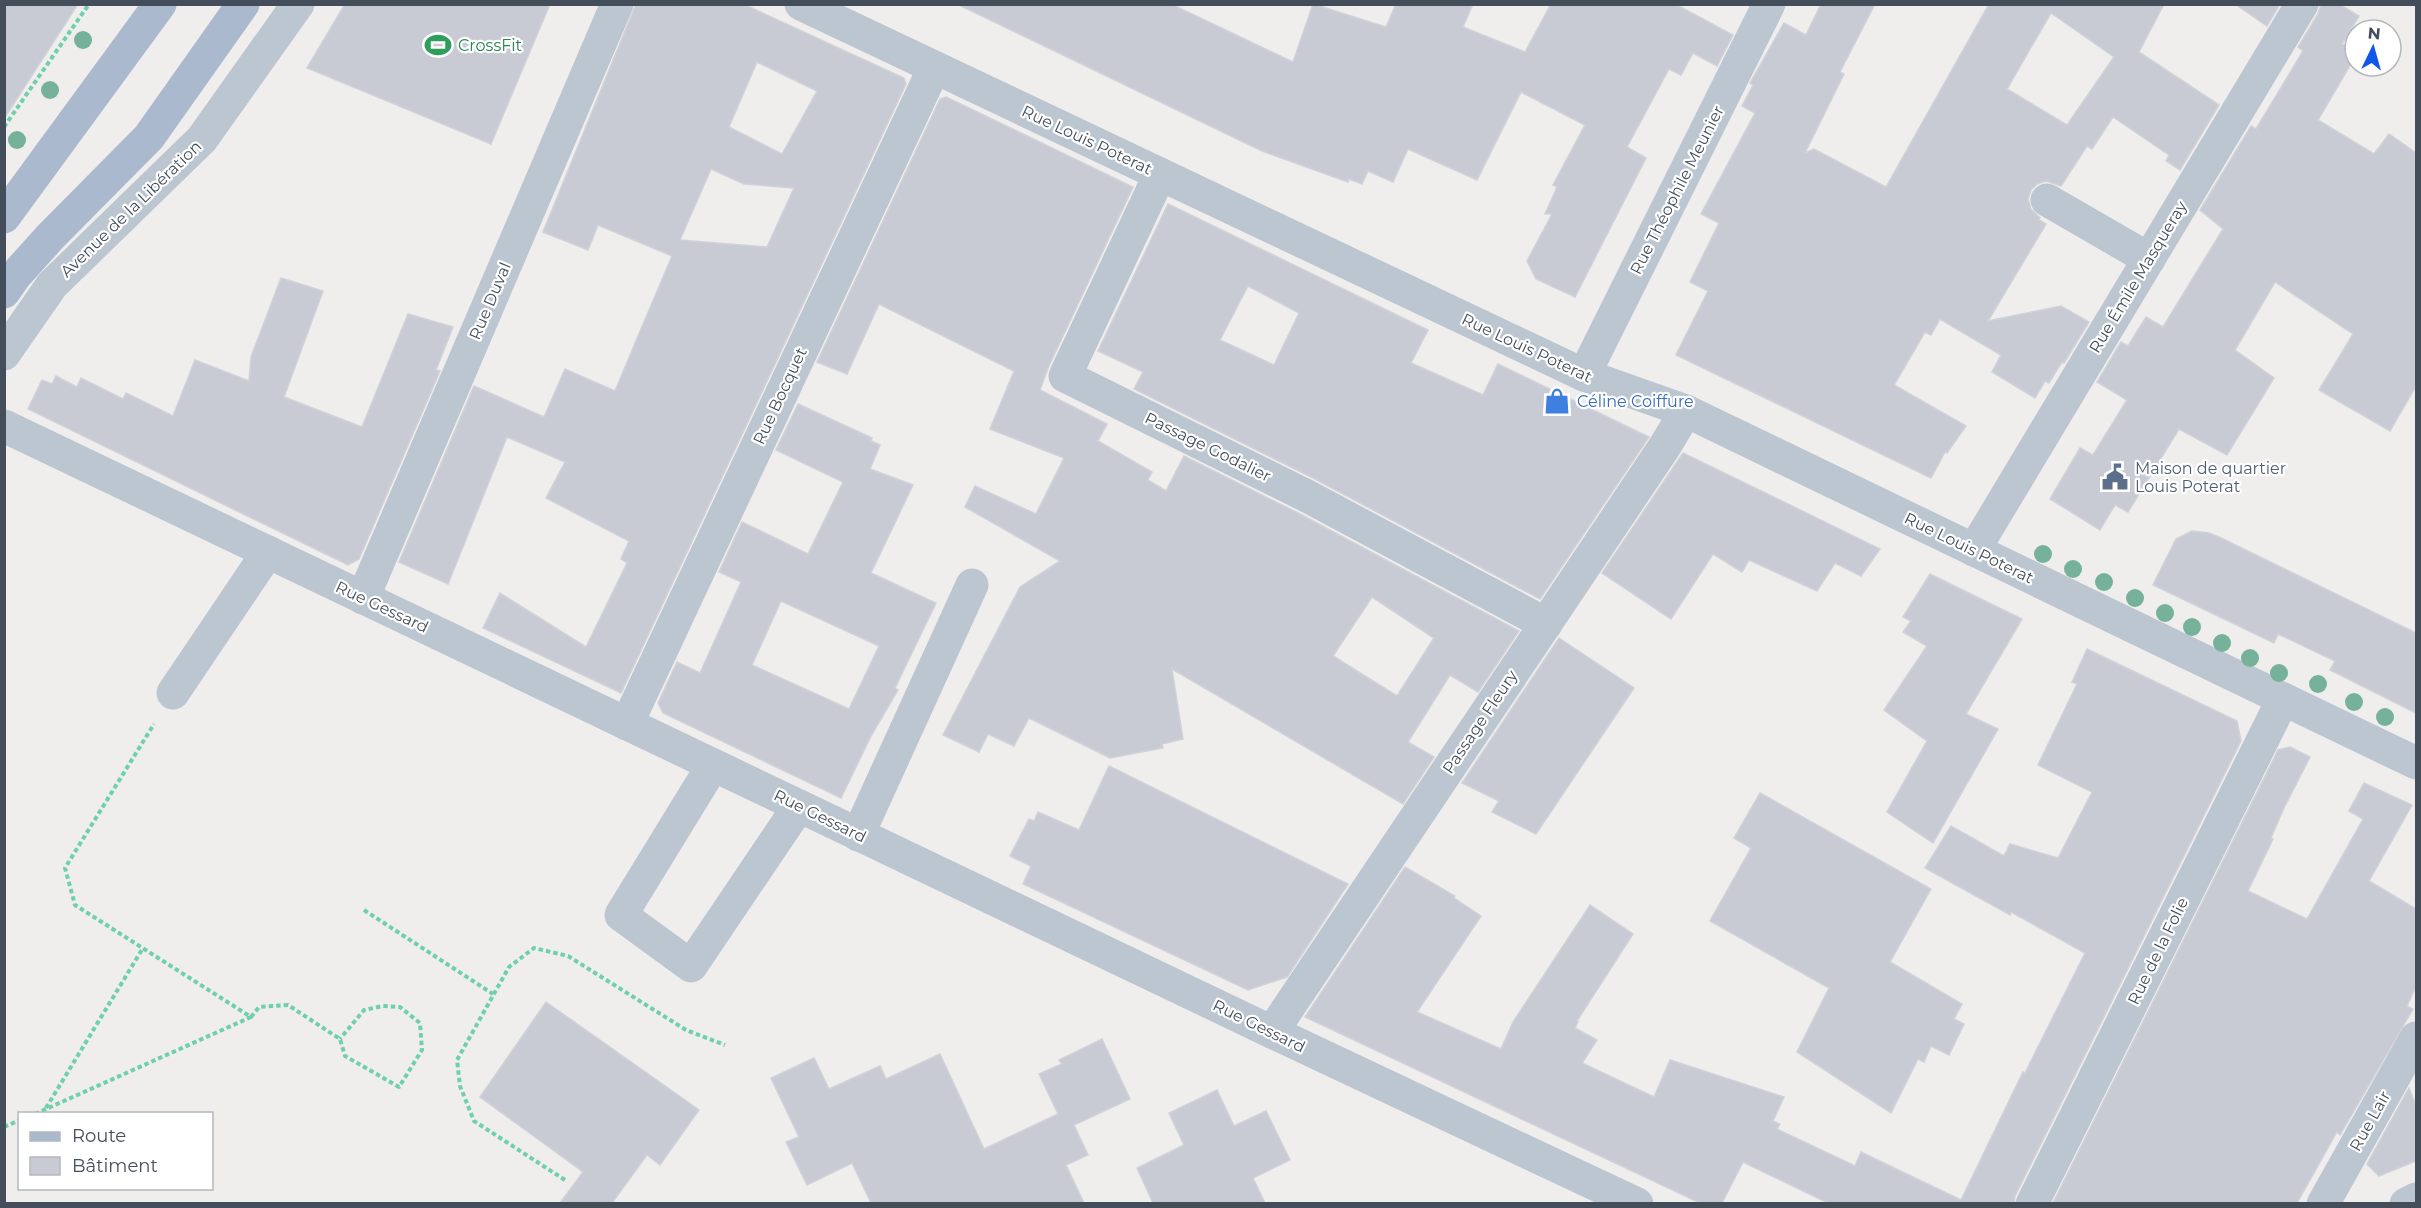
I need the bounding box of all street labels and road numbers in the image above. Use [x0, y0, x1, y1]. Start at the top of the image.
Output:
street label: Rue Louis Poterat [1019, 101, 1156, 179]
street label: Rue Théophile Meunier [1626, 102, 1728, 278]
street label: Avenue de la Libération [57, 137, 205, 281]
street label: Rue Émile Masqueray [2085, 197, 2191, 356]
street label: Rue Duval [465, 259, 515, 343]
street label: Rue Louis Poterat [1459, 309, 1596, 387]
street label: Rue Bocquet [749, 344, 811, 448]
street label: Passage Godalier [1142, 408, 1274, 486]
street label: Rue Louis Poterat [1901, 508, 2037, 588]
street label: Rue Gessard [333, 577, 431, 637]
street label: Passage Fleury [1438, 667, 1522, 777]
street label: Rue Gessard [771, 785, 869, 847]
street label: Rue de la Folie [2124, 894, 2192, 1008]
street label: Rue Gessard [1210, 995, 1308, 1057]
street label: Rue Lair [2346, 1088, 2394, 1154]

